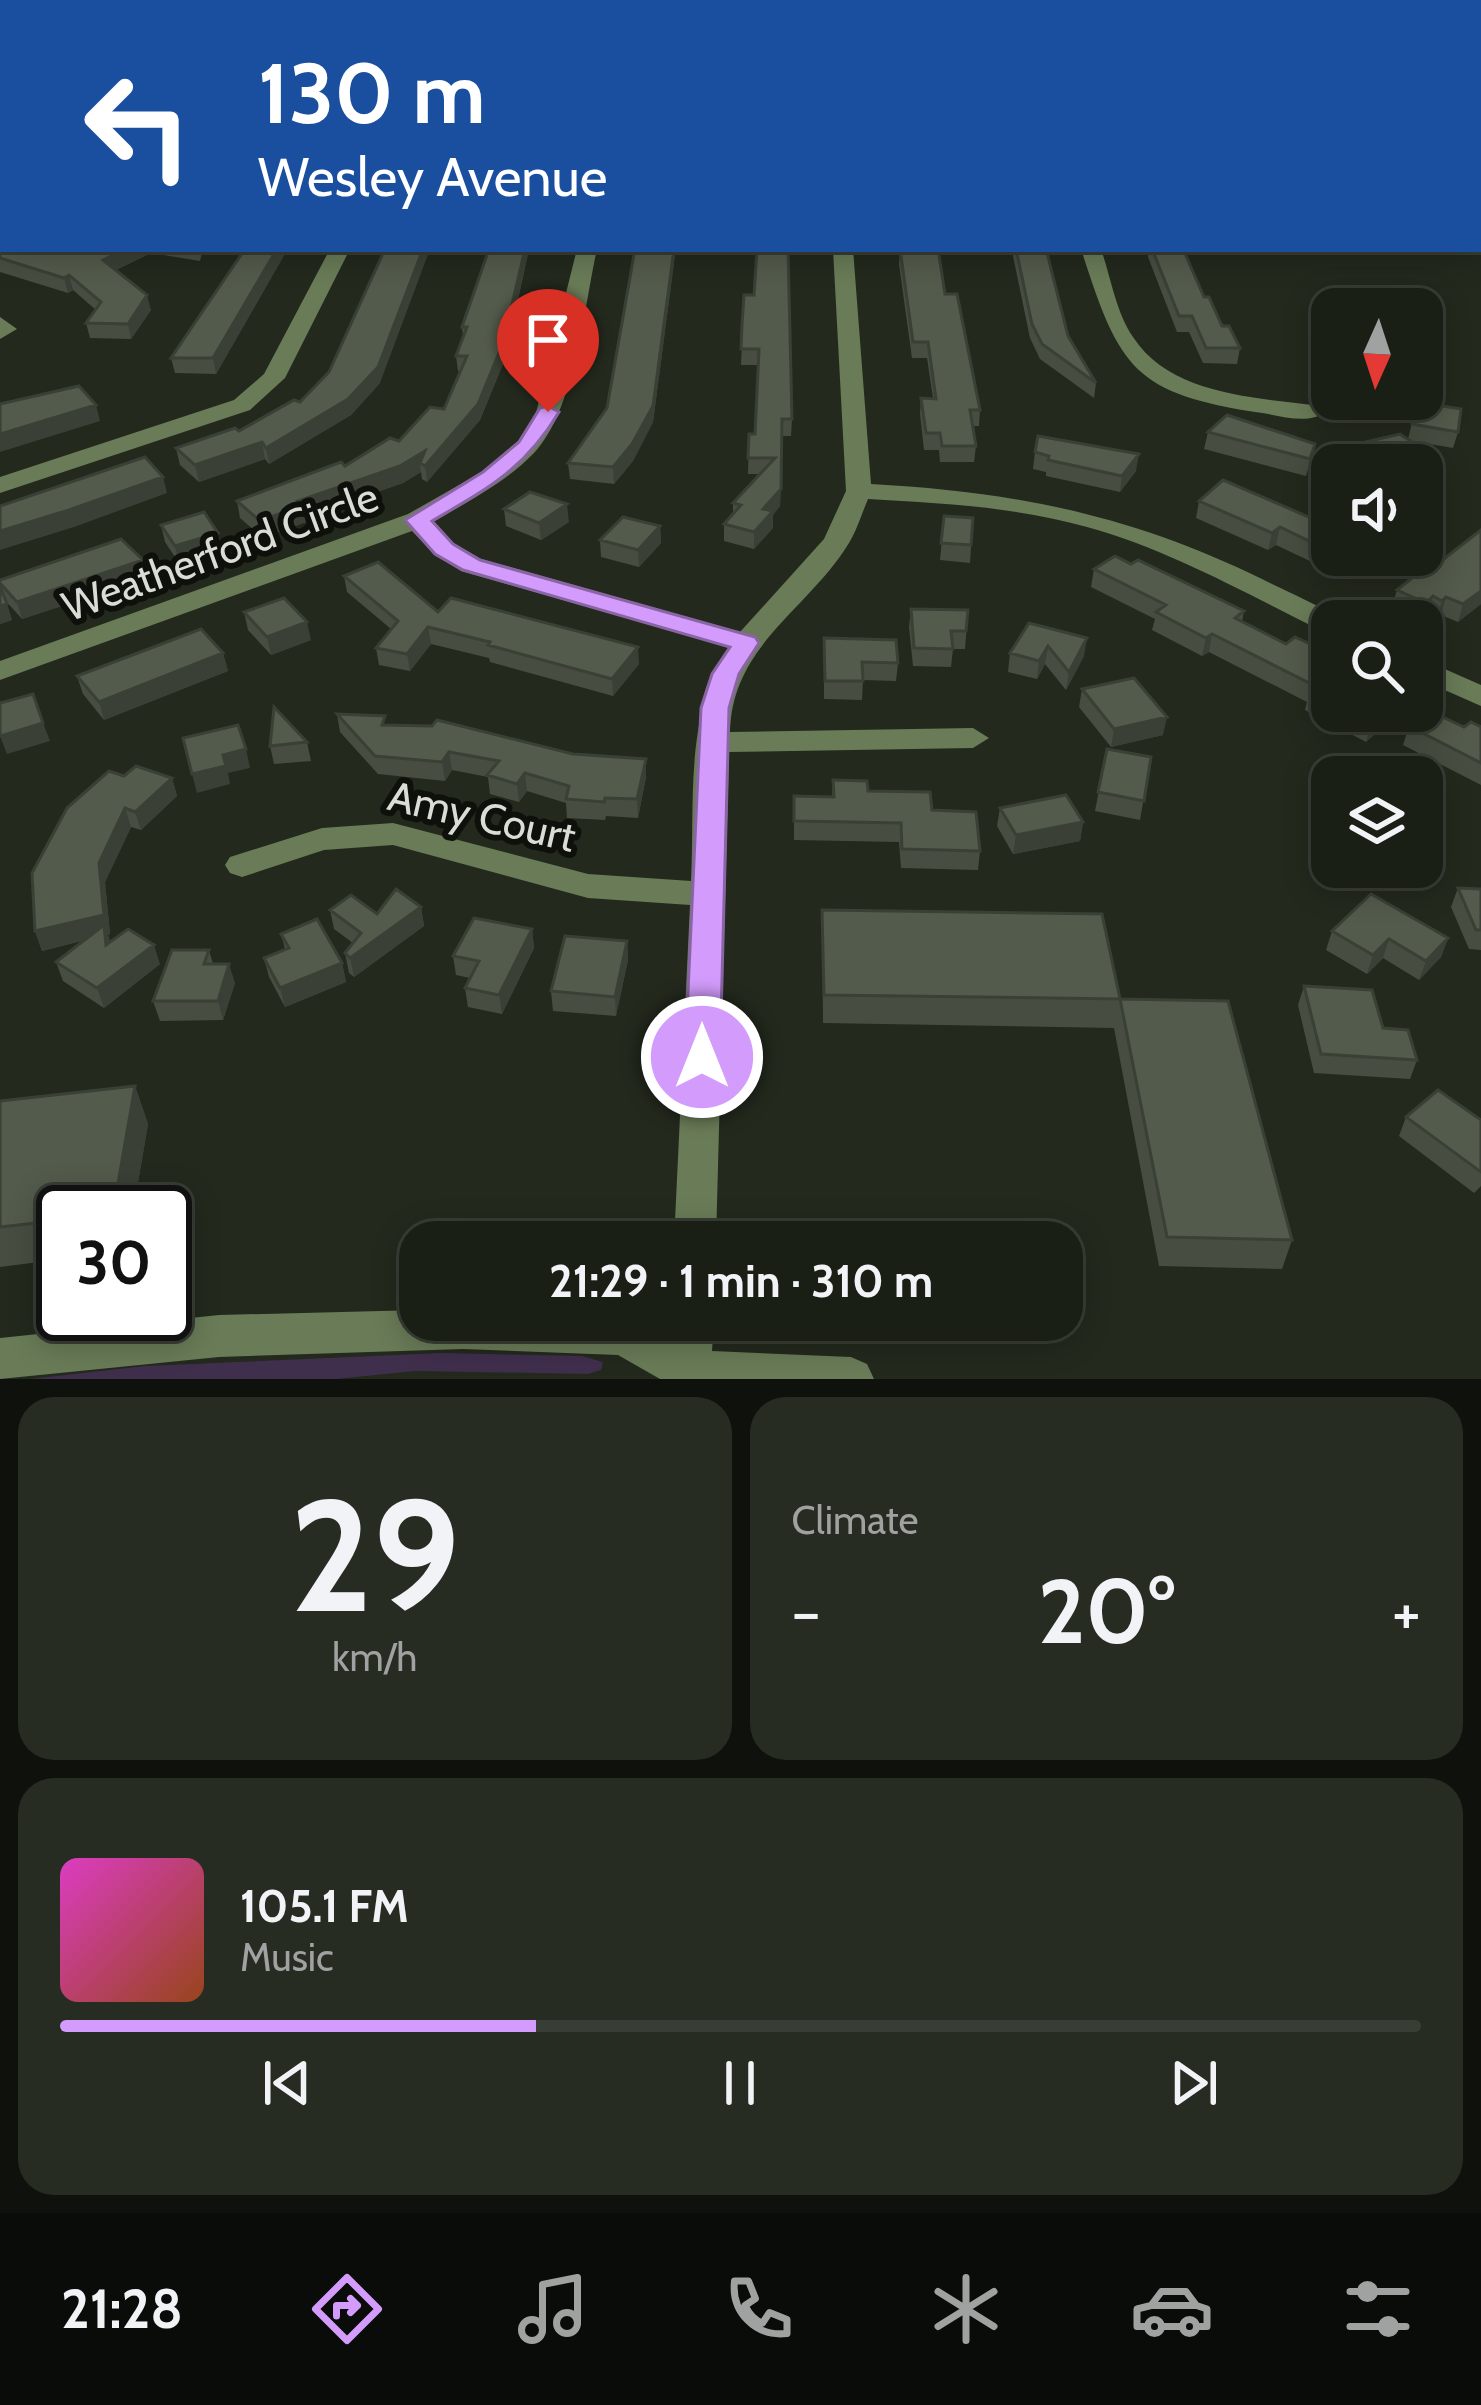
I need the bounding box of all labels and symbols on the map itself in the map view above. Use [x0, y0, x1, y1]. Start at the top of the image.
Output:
north arrow [1311, 288, 1443, 420]
pin [497, 289, 599, 412]
street label: Weatherford Circle [55, 470, 385, 632]
street label: Amy Court [383, 769, 581, 863]
position arrow [639, 994, 765, 1120]
speed limit sign: 30 [36, 1185, 192, 1341]

